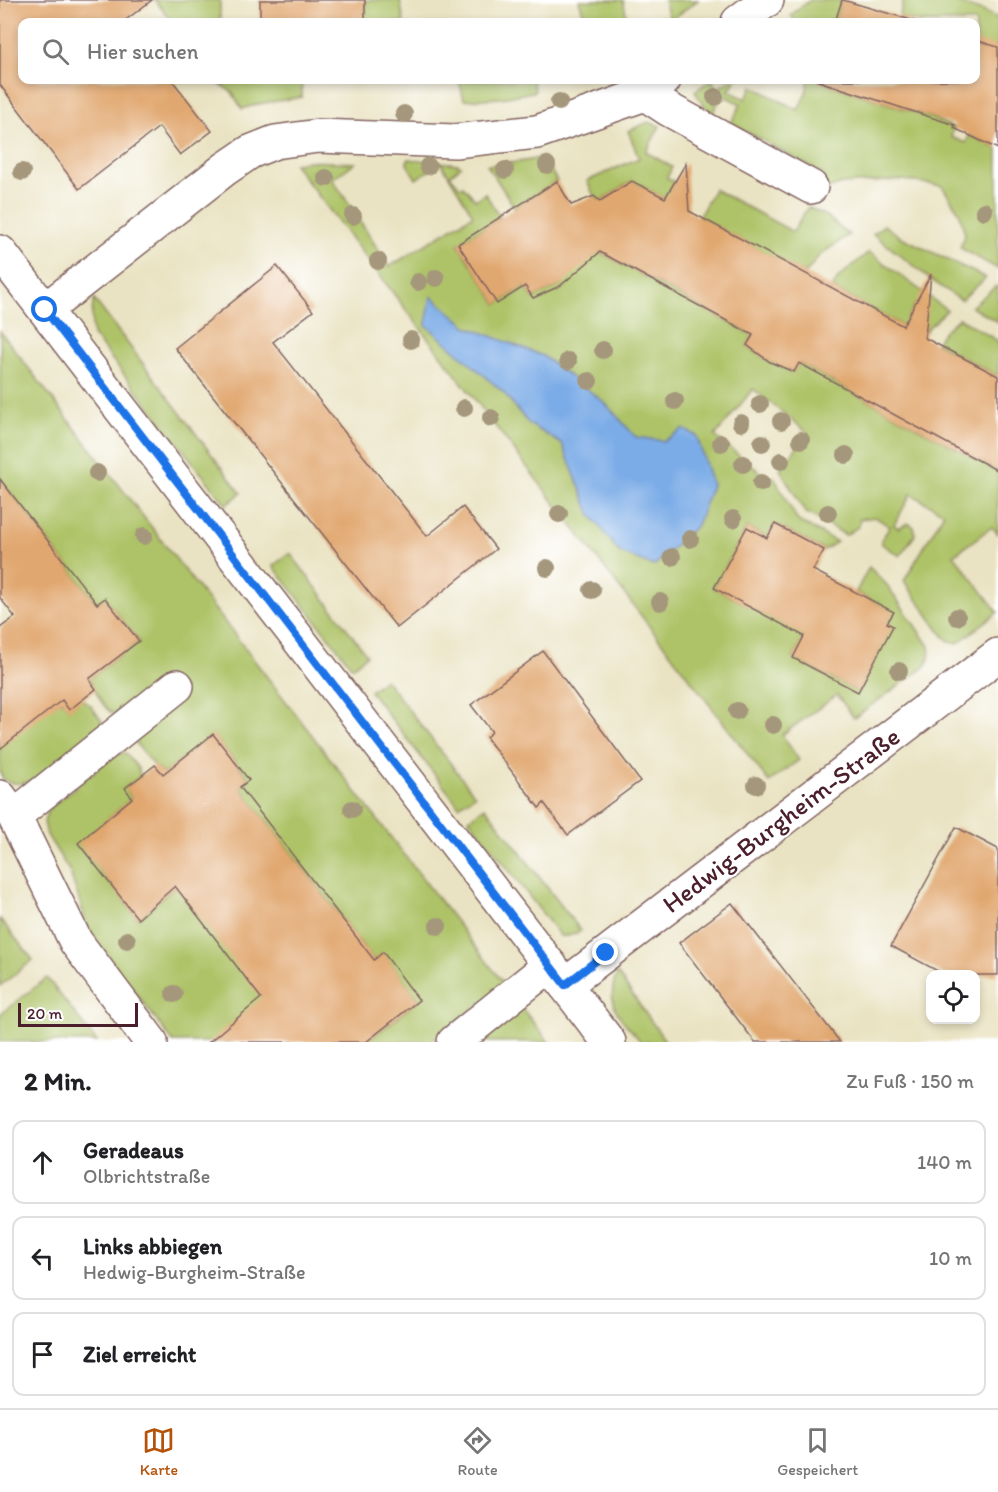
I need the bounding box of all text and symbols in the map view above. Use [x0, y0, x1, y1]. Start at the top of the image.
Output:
search box [18, 18, 980, 84]
icon: search [39, 35, 72, 68]
text: Hier suchen [87, 38, 198, 65]
route start [31, 296, 57, 322]
street label: Hedwig-Burgheim-Straße [656, 720, 906, 920]
route end [592, 939, 618, 965]
map controls [926, 970, 980, 1024]
button: locate [926, 970, 980, 1024]
scale bar [18, 1000, 138, 1028]
text: 20 m [27, 1004, 62, 1023]
text: 2 Min. [24, 1065, 92, 1097]
text: Zu Fuß · 150 m [846, 1069, 974, 1093]
text: Geradeaus [83, 1137, 184, 1164]
icon: ahead [26, 1146, 59, 1179]
text: 140 m [917, 1150, 972, 1174]
text: Olbrichtstraße [83, 1164, 210, 1188]
text: Links abbiegen [83, 1233, 222, 1260]
icon: left [26, 1242, 59, 1275]
text: 10 m [929, 1246, 972, 1270]
text: Hedwig-Burgheim-Straße [83, 1260, 306, 1284]
icon: arrive [26, 1338, 59, 1371]
text: Ziel erreicht [83, 1341, 196, 1368]
tab: Karte [140, 1424, 178, 1479]
tab: Route [458, 1424, 498, 1479]
tab: Gespeichert [777, 1424, 858, 1479]

